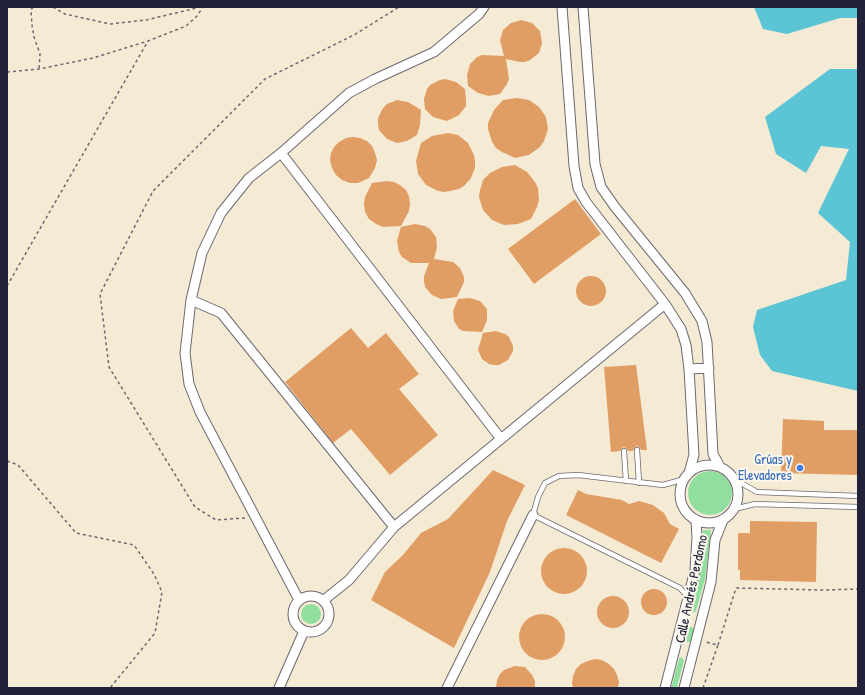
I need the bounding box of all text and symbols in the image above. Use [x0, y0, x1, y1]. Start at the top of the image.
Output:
place label: Grúas y Elevadores [738, 452, 792, 484]
marker: Grúas y Elevadores [795, 463, 805, 473]
street label: Calle Andrés Perdomo [672, 533, 712, 645]

